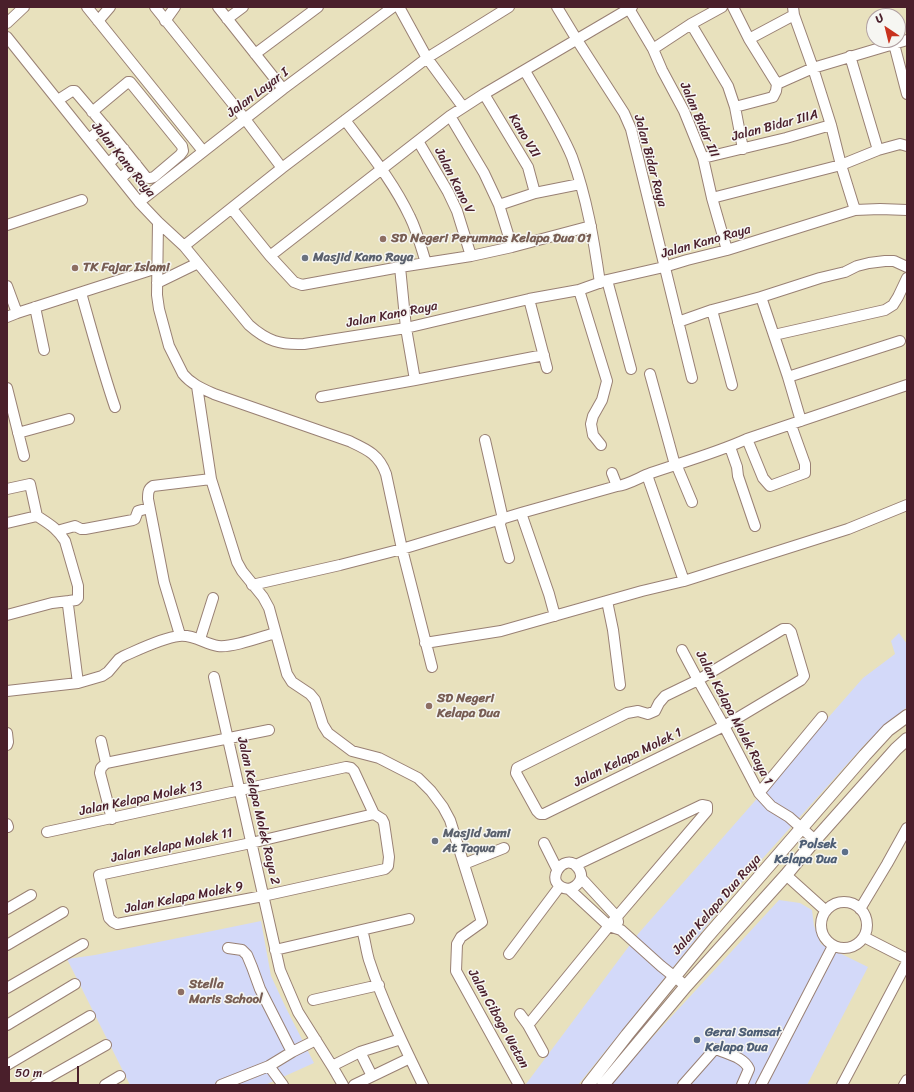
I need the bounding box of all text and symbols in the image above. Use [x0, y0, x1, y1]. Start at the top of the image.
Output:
north arrow [866, 8, 906, 48]
text: U [871, 9, 888, 28]
street label: Jalan Layar I [224, 65, 292, 121]
street label: Jalan Bidar III [676, 80, 722, 160]
street label: Jalan Bidar IIIA [730, 107, 820, 145]
street label: Kano VII [505, 111, 543, 161]
street label: Jalan Bidar Raya [630, 113, 670, 209]
street label: Jalan Kano Raya [88, 119, 158, 201]
street label: Jalan Kano V [431, 145, 477, 217]
street label: Jalan Kano Raya [659, 222, 753, 262]
place label: SD Negeri Perumnas Kelapa Dua 01 [391, 231, 591, 247]
marker: SD Negeri Perumnas Kelapa Dua 01 [378, 234, 388, 244]
place label: Masjid Kano Raya [313, 250, 413, 266]
marker: Masjid Kano Raya [300, 253, 310, 263]
place label: TK Fajar Islami [83, 260, 170, 276]
marker: TK Fajar Islami [70, 263, 80, 273]
street label: Jalan Kano Raya [345, 299, 439, 331]
street label: Jalan Kelapa Molek Raya 1 [692, 648, 776, 788]
place label: SD Negeri Kelapa Dua [437, 691, 500, 722]
marker: SD Negeri Kelapa Dua [424, 701, 434, 711]
street label: Jalan Kelapa Molek 1 [571, 725, 685, 791]
street label: Jalan Kelapa Molek Raya 2 [233, 736, 283, 886]
street label: Jalan Kelapa Molek 13 [78, 778, 204, 820]
street label: Jalan Kelapa Molek 11 [110, 825, 234, 867]
place label: Masjid Jami At Taqwa [443, 826, 510, 857]
marker: Masjid Jami At Taqwa [430, 836, 440, 846]
place label: Polsek Kelapa Dua [774, 837, 837, 868]
marker: Polsek Kelapa Dua [840, 847, 850, 857]
street label: Jalan Kelapa Dua Raya [669, 852, 765, 958]
street label: Jalan Kelapa Molek 9 [123, 879, 245, 917]
street label: Jalan Cibogo Wetan [464, 967, 532, 1071]
place label: Stella Maris School [189, 977, 263, 1008]
marker: Stella Maris School [176, 987, 186, 997]
place label: Gerai Samsat Kelapa Dua [705, 1025, 781, 1056]
marker: Gerai Samsat Kelapa Dua [692, 1035, 702, 1045]
scale bar [10, 1058, 81, 1084]
text: 50 m [15, 1062, 42, 1084]

